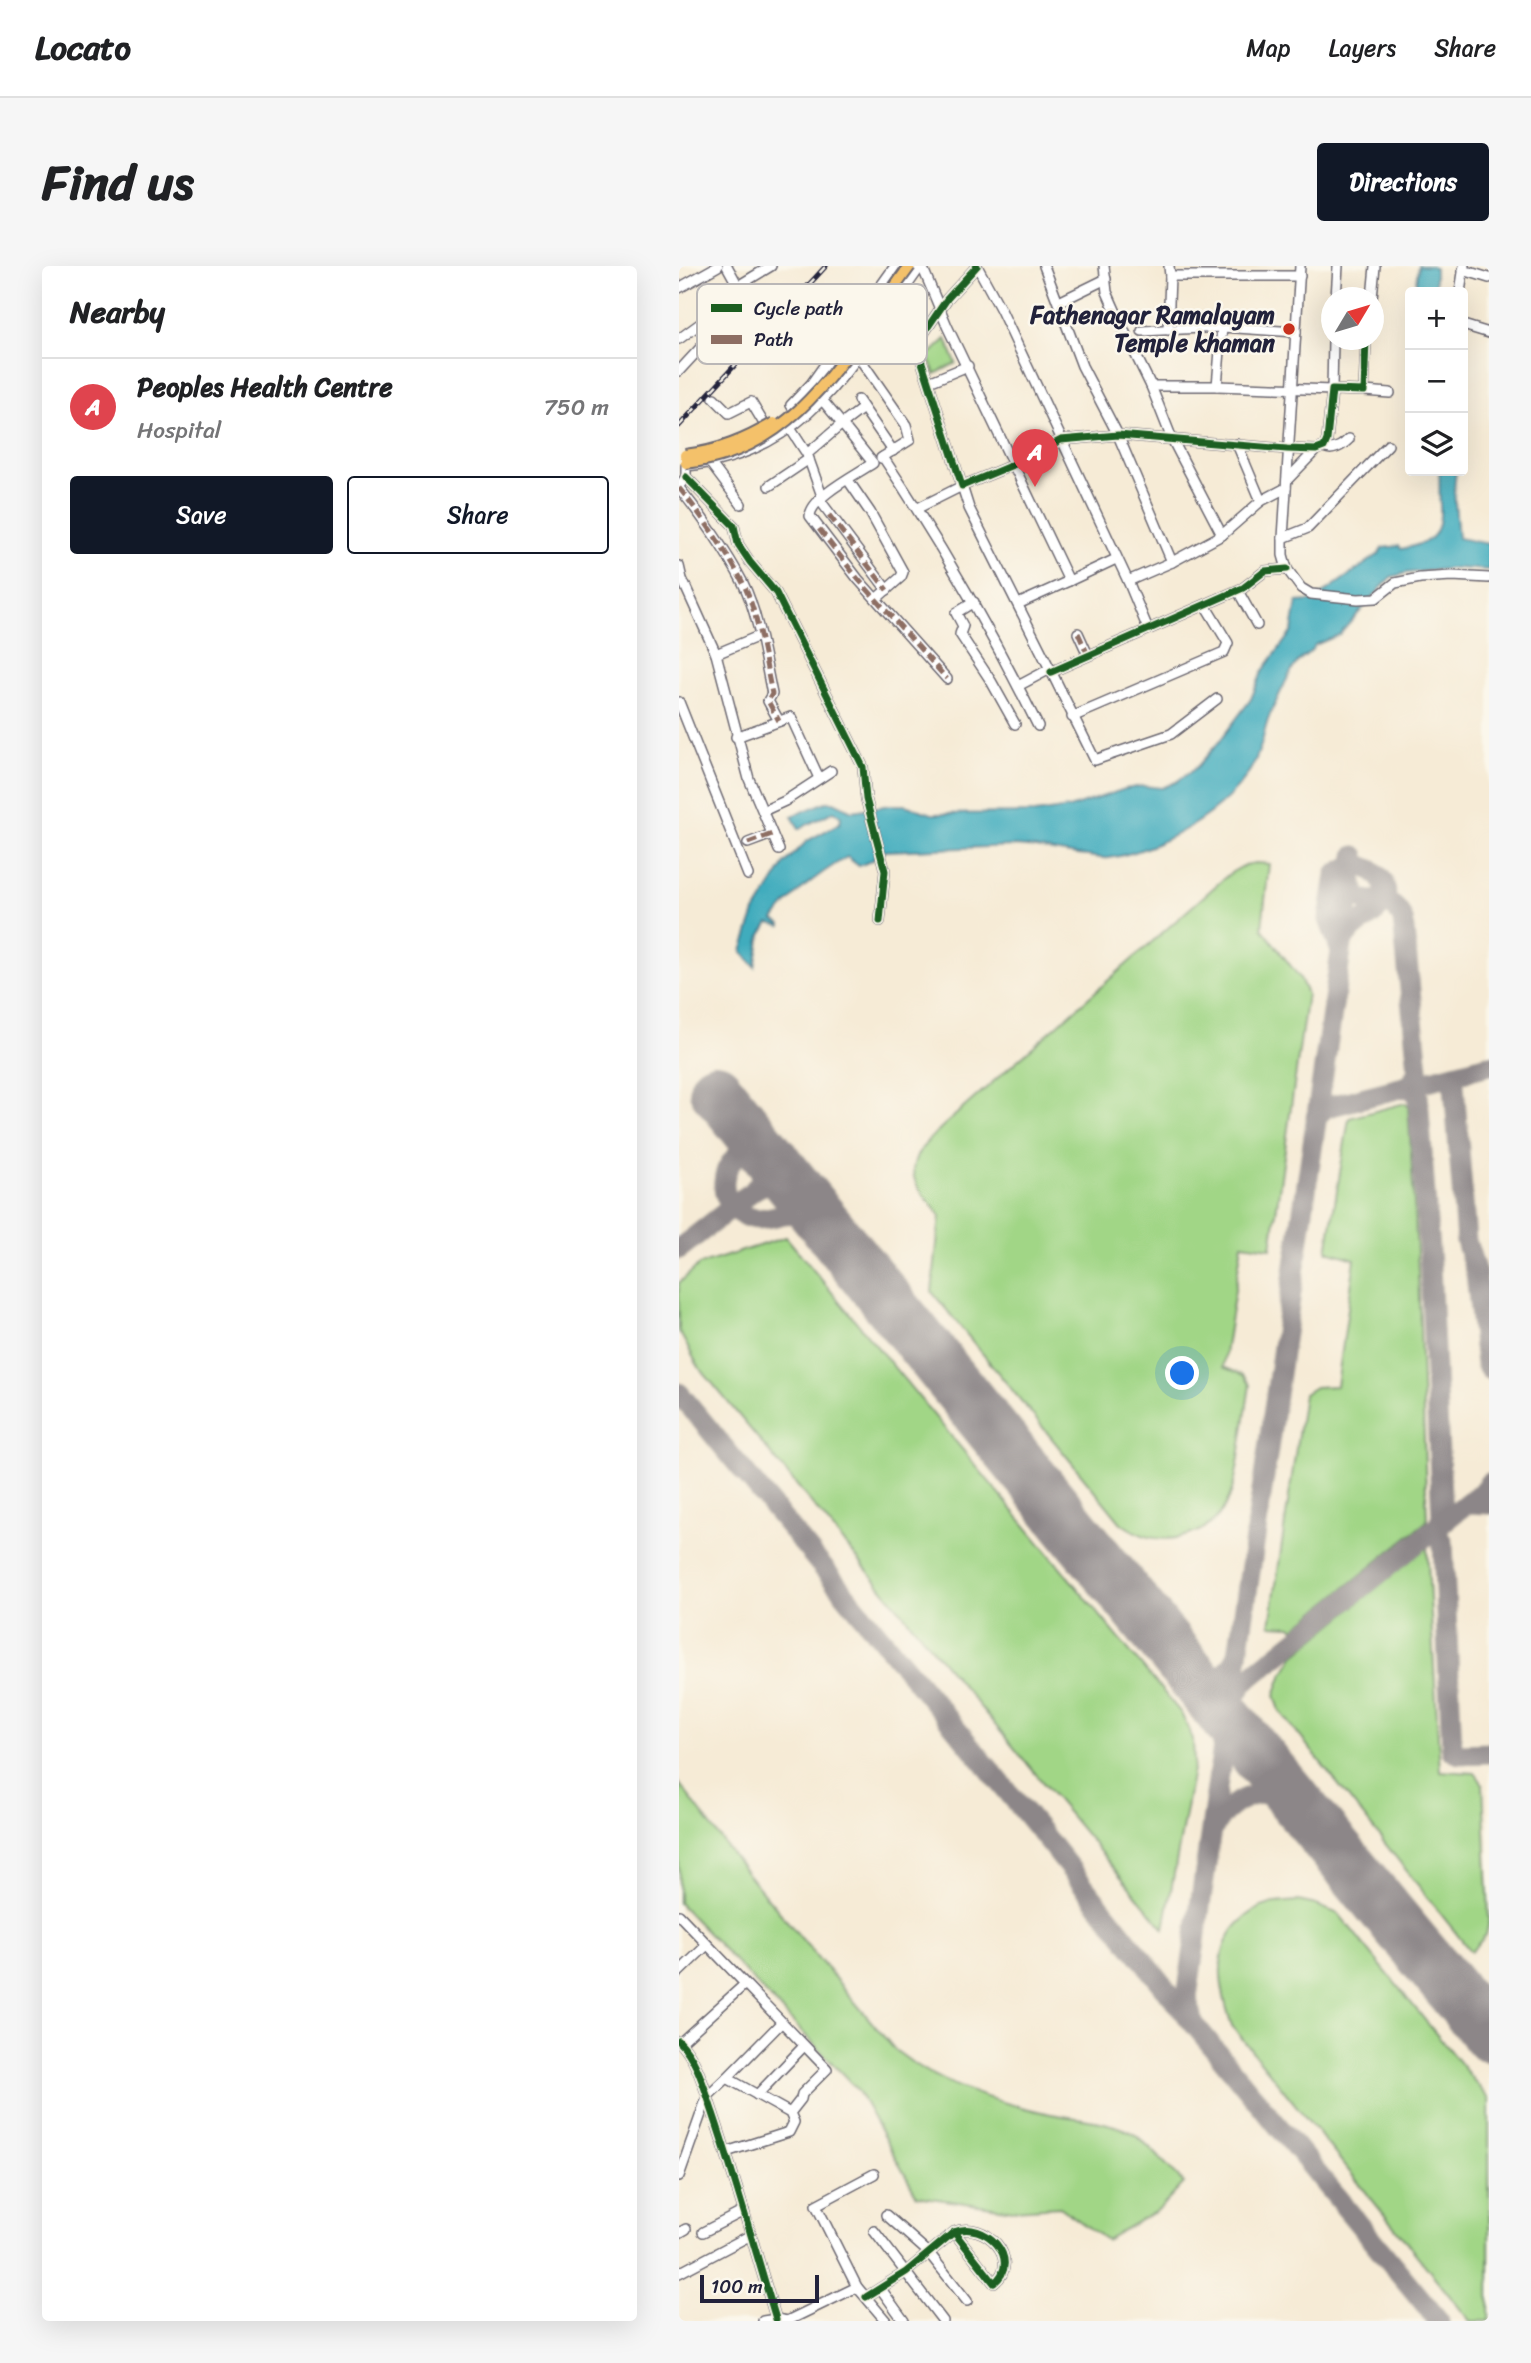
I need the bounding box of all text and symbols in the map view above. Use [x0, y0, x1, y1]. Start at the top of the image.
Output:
text: Locato [35, 19, 131, 77]
text: Map [1246, 27, 1291, 69]
text: Layers [1329, 27, 1396, 69]
text: Share [1434, 27, 1496, 69]
text: Find us [42, 139, 194, 226]
button: Directions [1317, 143, 1489, 221]
legend [697, 284, 927, 364]
text: Nearby [70, 285, 165, 339]
north arrow [1321, 287, 1384, 350]
map controls [1405, 287, 1468, 476]
button: + [1405, 287, 1468, 350]
text: Cycle path [754, 292, 843, 325]
place label: Fathenagar Ramalayam Temple khaman [1029, 294, 1275, 364]
marker: Fathenagar Ramalayam Temple khaman [1281, 321, 1297, 337]
text: Path [754, 323, 793, 356]
button: − [1405, 350, 1468, 413]
text: Peoples Health Centre [137, 364, 393, 410]
text: A [85, 387, 101, 428]
text: 750 m [544, 387, 609, 428]
text: Hospital [137, 410, 221, 451]
button: layers [1405, 413, 1468, 476]
pin: A [1012, 429, 1058, 487]
button: Save [70, 476, 333, 554]
button: Share [347, 476, 609, 554]
your location [1165, 1356, 1199, 1390]
text: 100 m [711, 2270, 763, 2303]
scale bar [700, 2272, 819, 2304]

